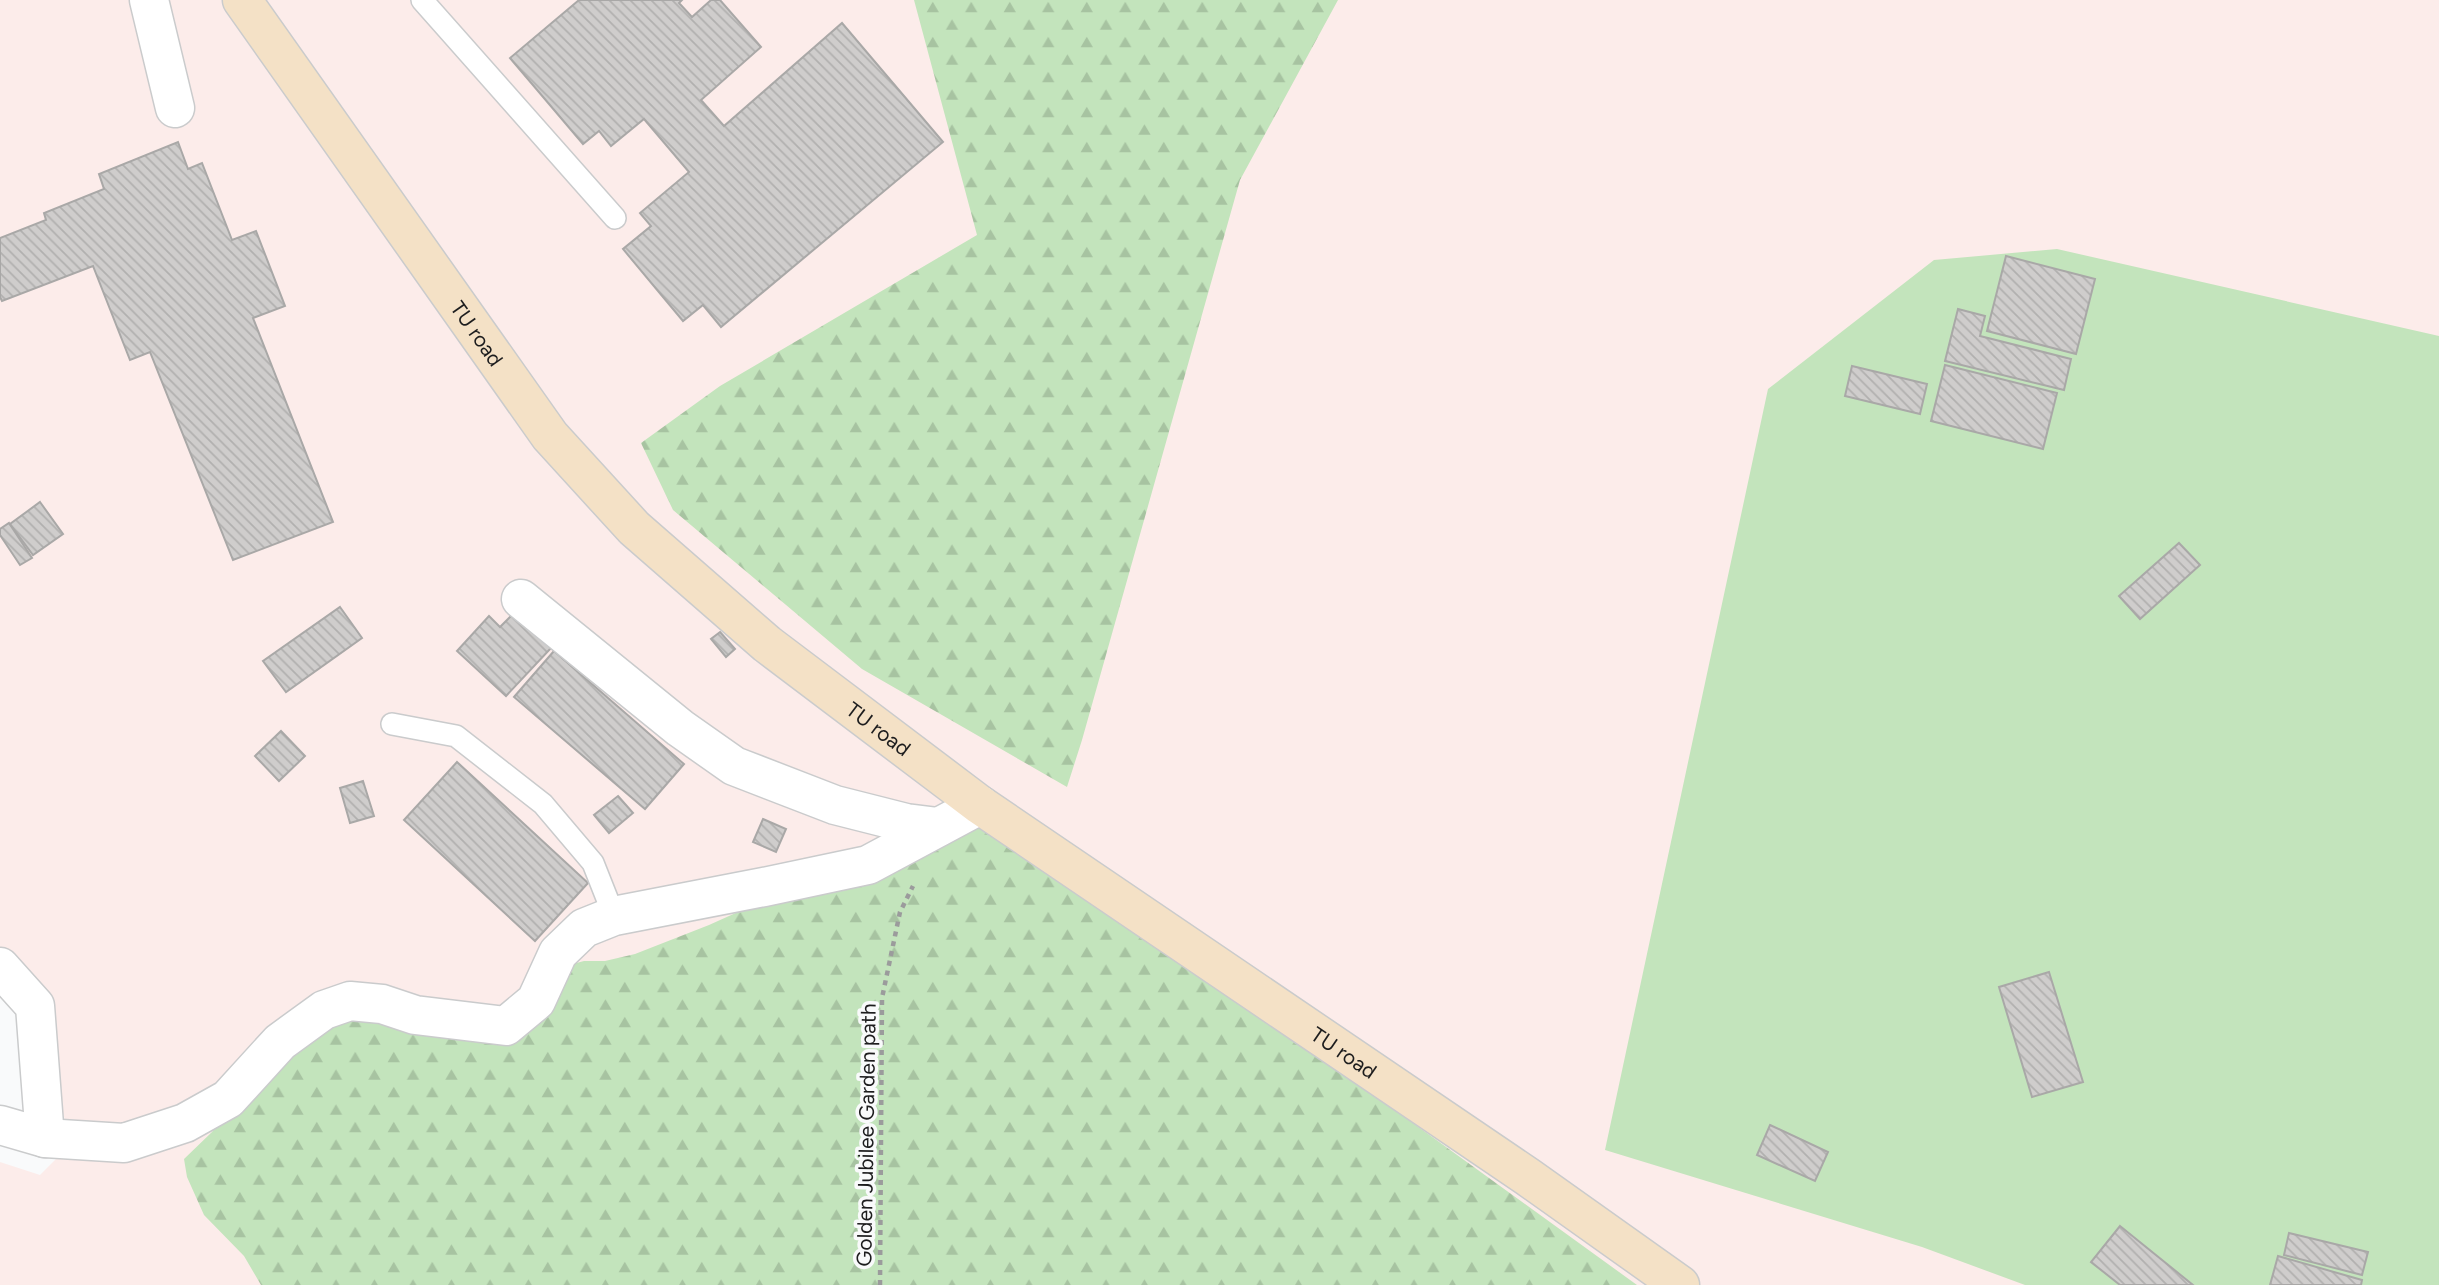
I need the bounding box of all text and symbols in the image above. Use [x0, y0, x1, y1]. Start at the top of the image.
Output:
street label: TU road [446, 296, 509, 371]
street label: TU road [842, 696, 916, 761]
street label: Golden Jubilee Garden path [851, 1003, 881, 1267]
street label: TU road [1307, 1021, 1382, 1083]

